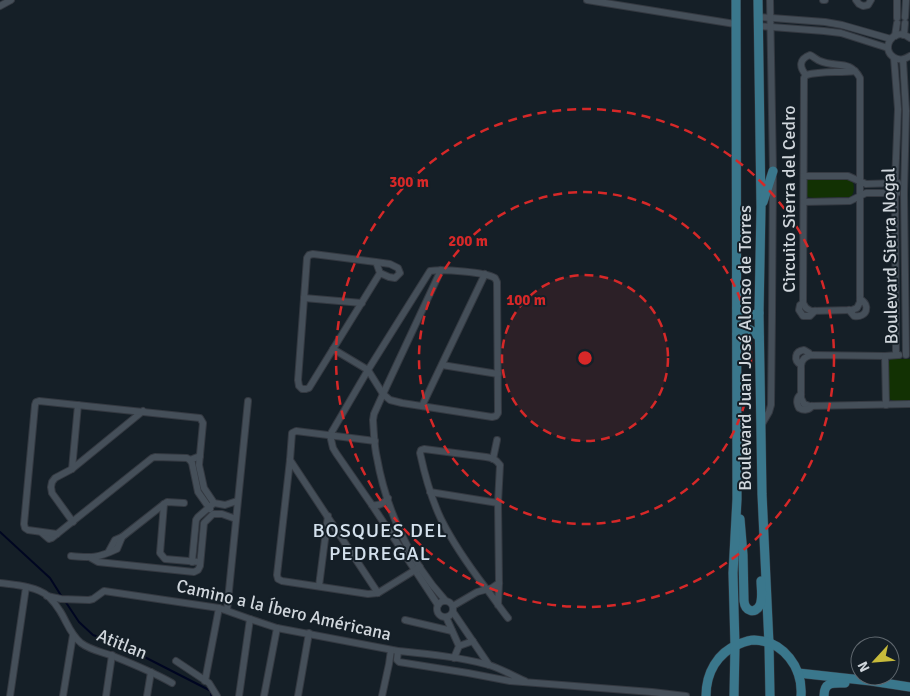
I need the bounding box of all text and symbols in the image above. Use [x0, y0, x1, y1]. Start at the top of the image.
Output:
street label: Circuito Sierra del Cedro [778, 105, 800, 293]
street label: Boulevard Sierra Nogal [877, 167, 903, 345]
text: 300 m [389, 173, 429, 191]
street label: Boulevard Juan José Alonso de Torres [734, 205, 756, 491]
text: 200 m [448, 232, 488, 250]
text: 100 m [506, 291, 546, 309]
centre of rings [576, 349, 594, 367]
district label: BOSQUES DEL PEDREGAL [313, 518, 447, 566]
street label: Camino a la Íbero Américana [174, 575, 394, 645]
street label: Atitlan [94, 624, 150, 664]
north arrow [850, 636, 900, 686]
text: N [854, 658, 874, 675]

